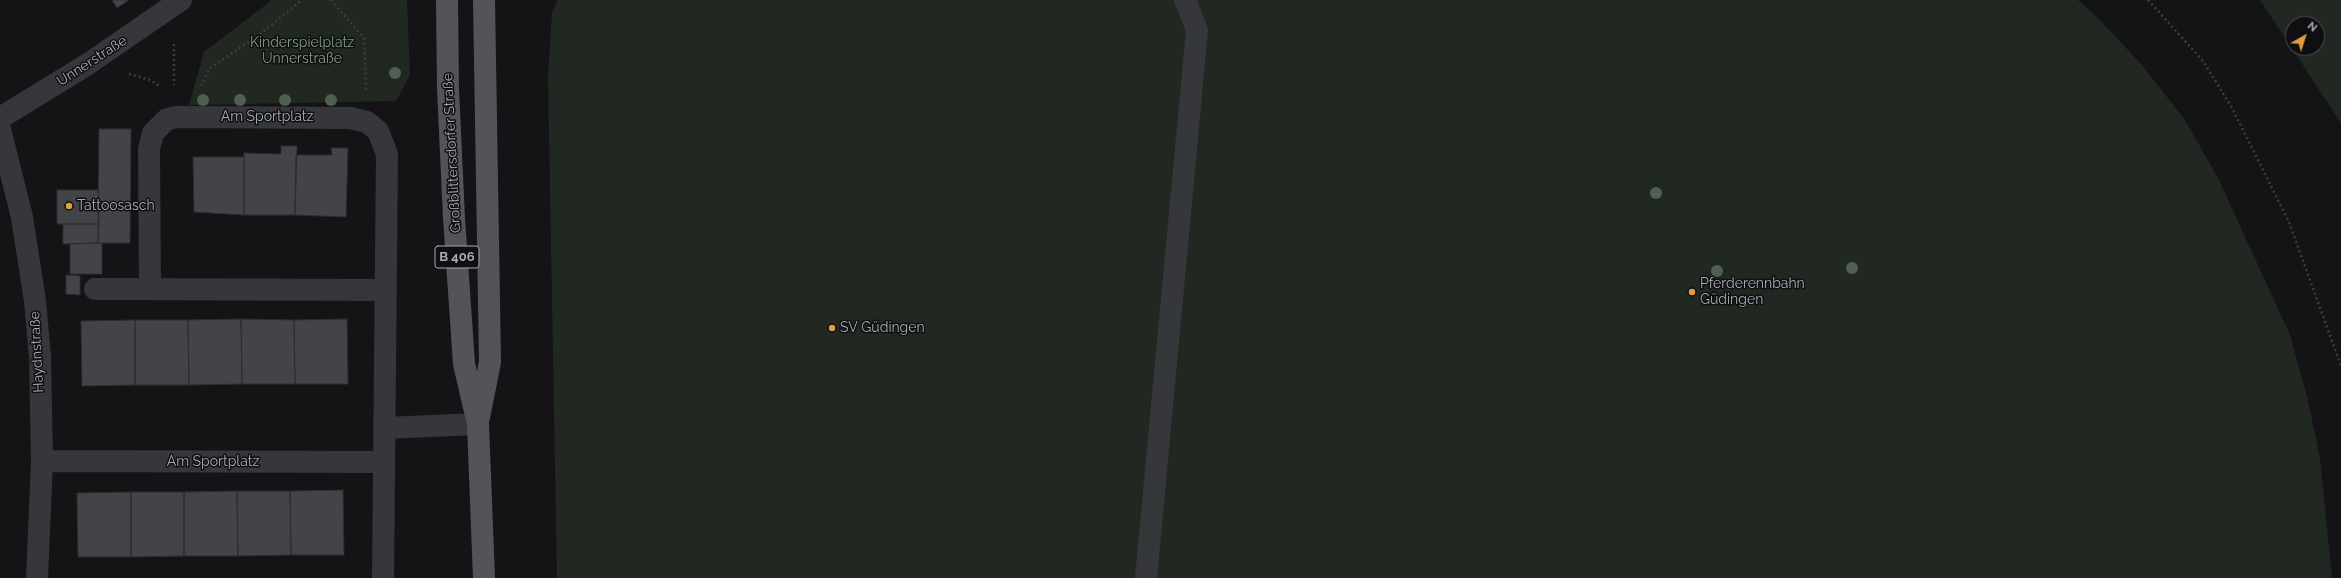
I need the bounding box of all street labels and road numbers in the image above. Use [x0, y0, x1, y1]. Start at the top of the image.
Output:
street label: Unnerstraße [54, 32, 130, 90]
street label: Großblittersdorfer Straße [439, 73, 465, 233]
street label: Am Sportplatz [221, 109, 313, 125]
road number: B 406 [435, 246, 479, 268]
street label: Haydnstraße [26, 311, 48, 393]
street label: Am Sportplatz [167, 454, 259, 470]

